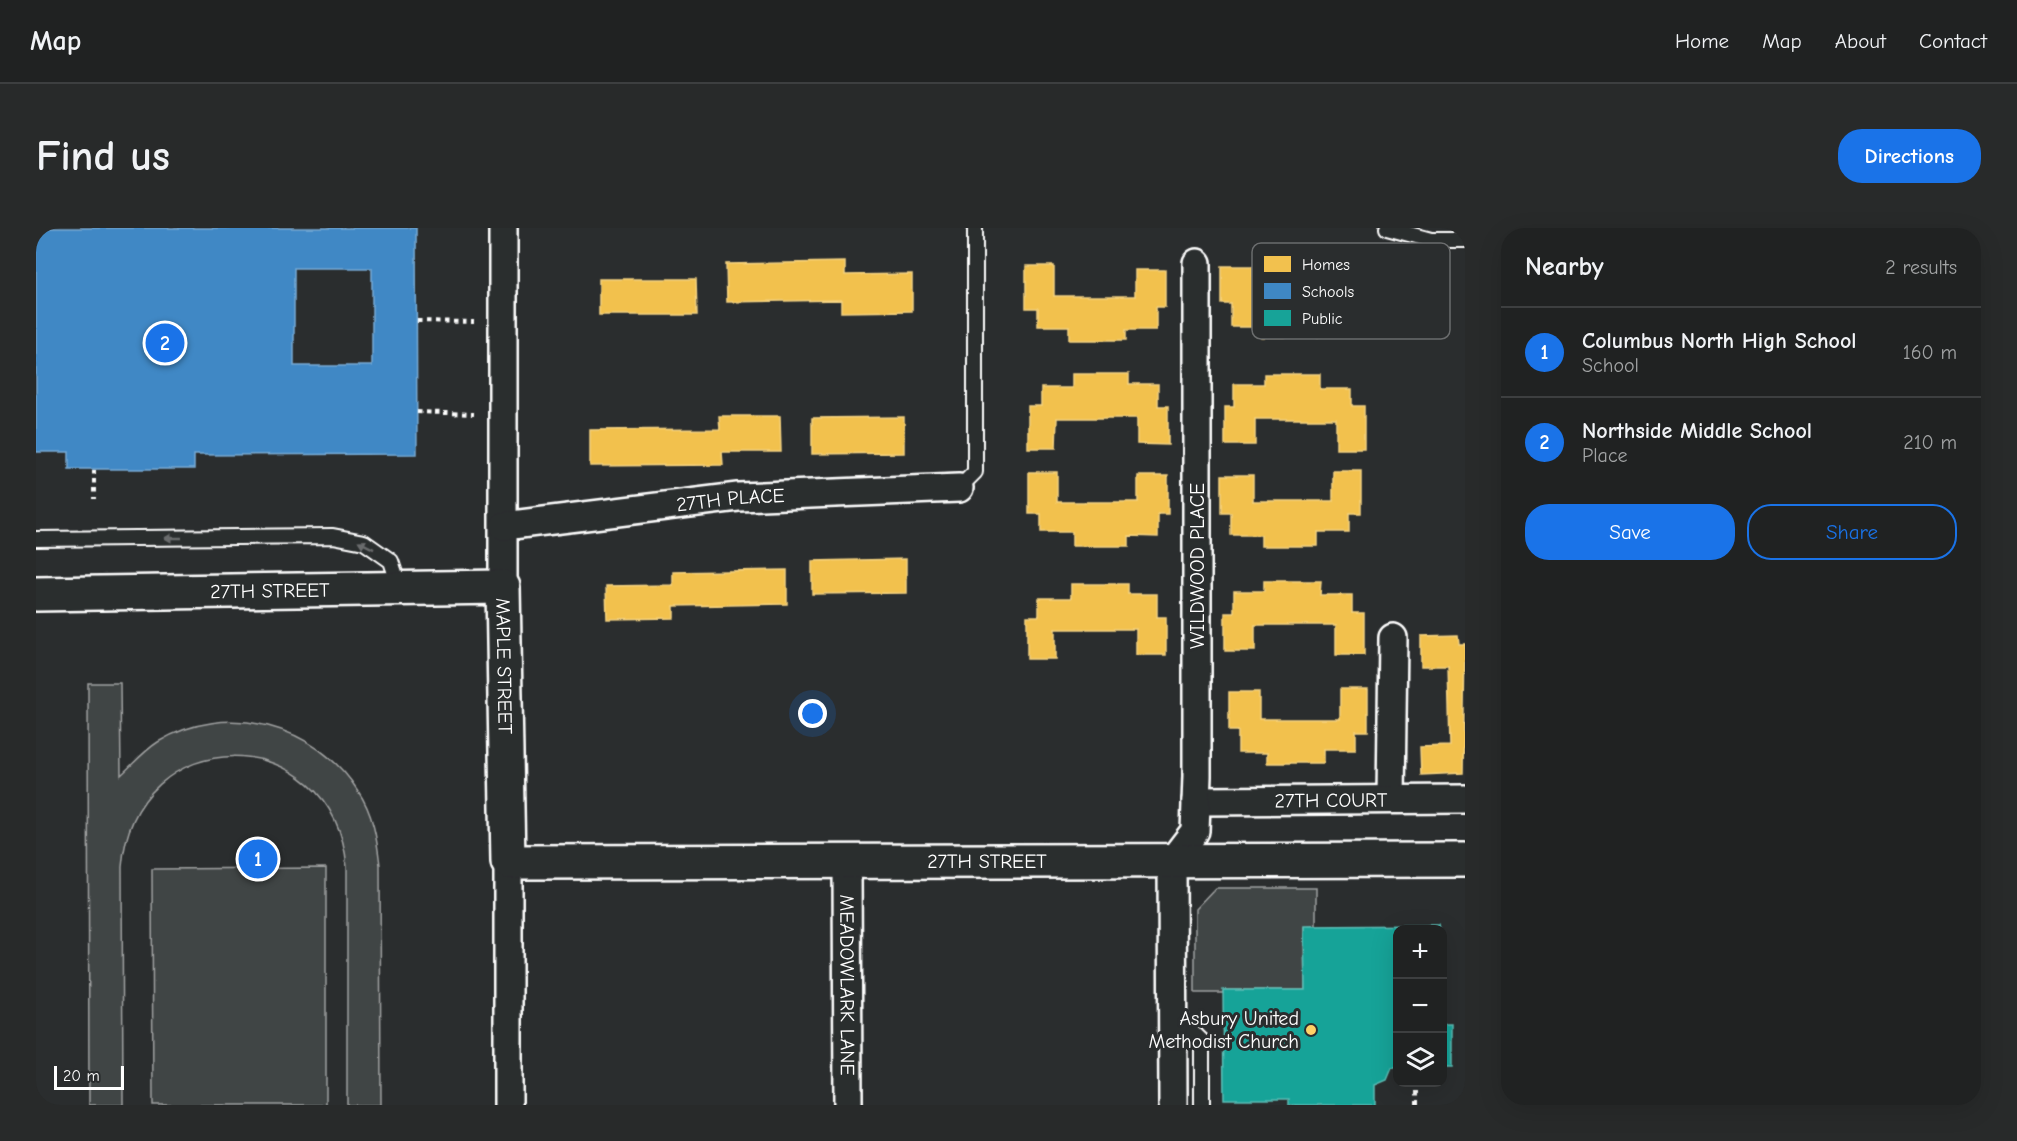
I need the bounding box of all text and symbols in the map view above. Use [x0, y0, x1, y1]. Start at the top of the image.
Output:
text: Map [30, 25, 81, 57]
text: Home [1675, 29, 1729, 53]
text: Map [1762, 29, 1802, 53]
text: About [1835, 29, 1886, 53]
text: Contact [1919, 29, 1987, 53]
button: Directions [1838, 129, 1981, 183]
text: Find us [36, 132, 170, 181]
legend [1252, 243, 1450, 339]
text: Nearby [1525, 252, 1604, 282]
text: Homes [1302, 256, 1350, 274]
text: 2 results [1885, 256, 1957, 279]
text: Schools [1302, 283, 1355, 301]
text: Public [1302, 310, 1343, 328]
pin: 2 [146, 320, 184, 366]
text: Columbus North High School [1582, 328, 1857, 354]
text: 1 [1541, 341, 1548, 364]
text: 160 m [1903, 341, 1957, 364]
text: School [1582, 354, 1639, 377]
text: Northside Middle School [1582, 418, 1812, 444]
text: 2 [1540, 431, 1549, 454]
text: 210 m [1903, 431, 1957, 454]
text: Place [1582, 444, 1628, 467]
street label: WILDWOOD PLACE [1186, 483, 1209, 649]
street label: 27TH PLACE [675, 484, 785, 516]
button: Save [1525, 504, 1735, 560]
button: Share [1747, 504, 1957, 560]
one-way arrow [163, 533, 182, 542]
one-way arrow [357, 541, 375, 551]
street label: 27TH STREET [210, 578, 330, 603]
street label: MAPLE STREET [492, 598, 517, 735]
your location [798, 699, 827, 728]
street label: 27TH COURT [1274, 788, 1388, 812]
pin: 1 [238, 836, 278, 882]
street label: 27TH STREET [927, 849, 1047, 873]
street label: MEADOWLARK LANE [836, 894, 859, 1076]
map controls [1393, 925, 1447, 1087]
button: + [1393, 925, 1447, 979]
button: − [1393, 979, 1447, 1033]
place label: Asbury United Methodist Church [1148, 1007, 1299, 1053]
marker: Asbury United Methodist Church [1304, 1023, 1318, 1037]
button: layers [1393, 1033, 1447, 1087]
scale bar [54, 1063, 124, 1090]
text: 20 m [63, 1067, 100, 1085]

